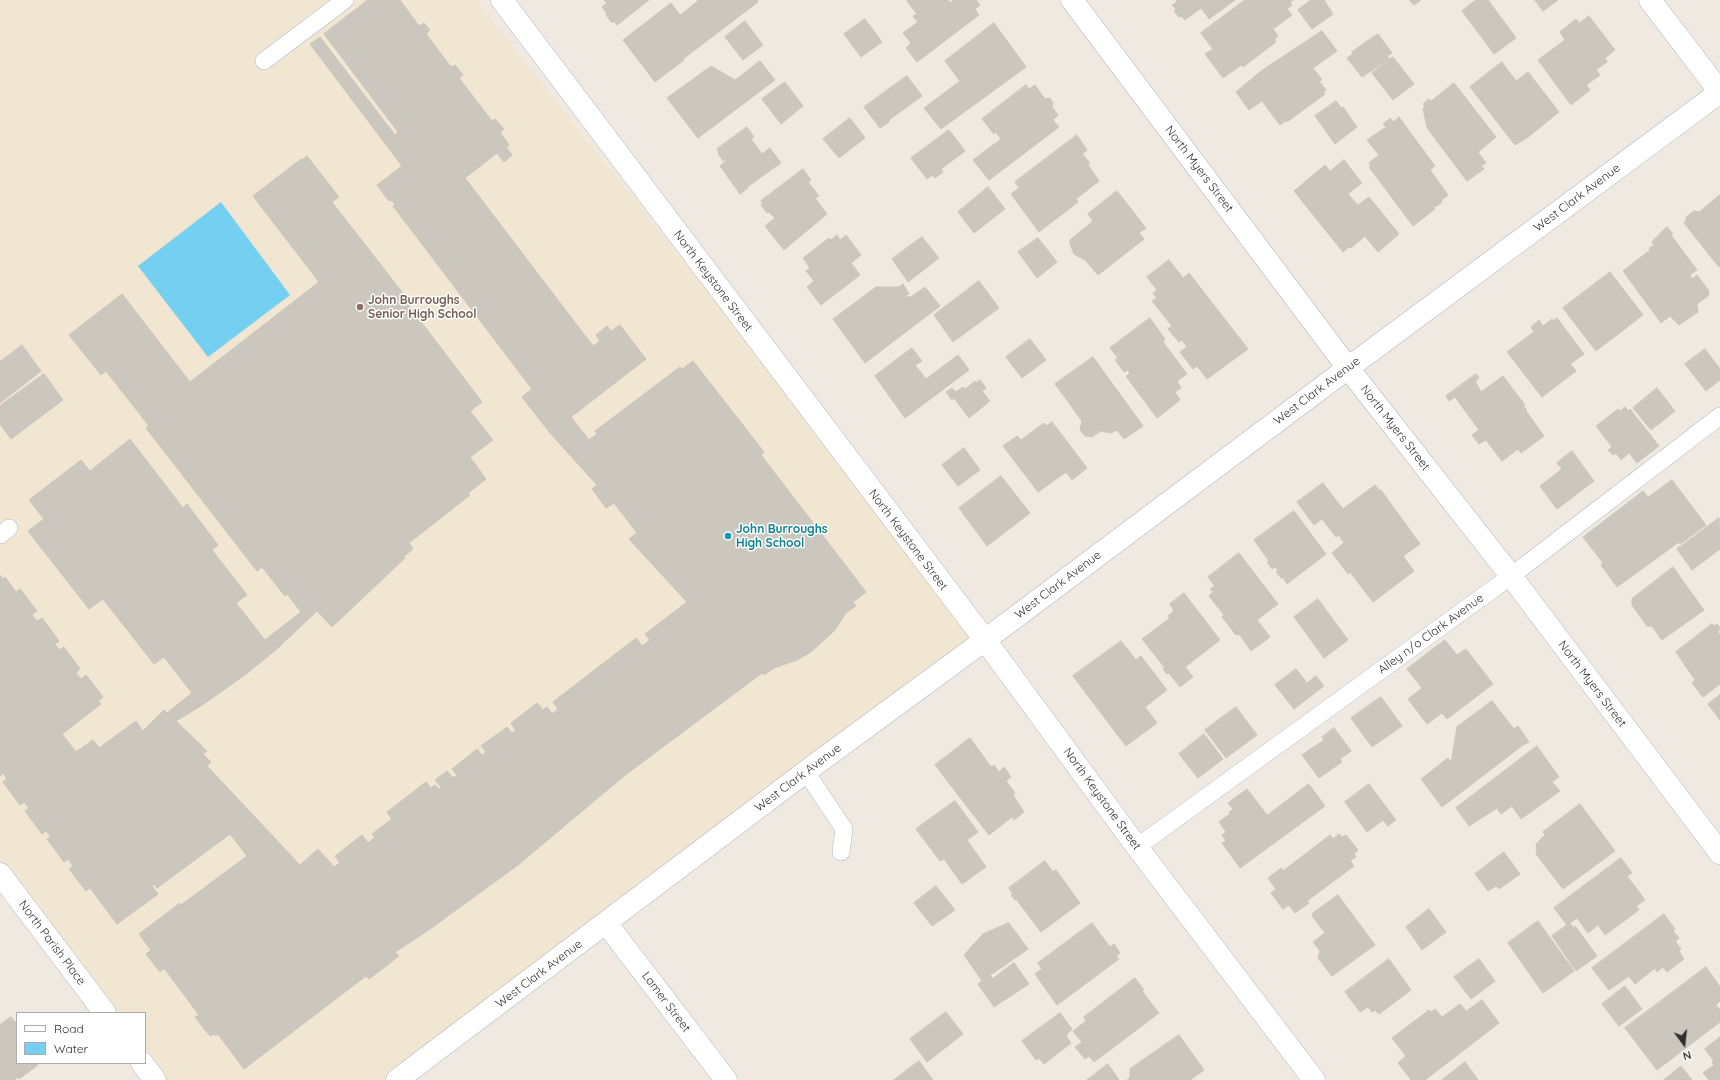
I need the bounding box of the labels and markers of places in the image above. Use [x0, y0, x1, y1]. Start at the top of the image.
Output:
place label: John Burroughs Senior High School [368, 293, 476, 321]
marker: John Burroughs Senior High School [355, 302, 365, 312]
place label: John Burroughs High School [736, 522, 828, 550]
marker: John Burroughs High School [723, 531, 733, 541]

